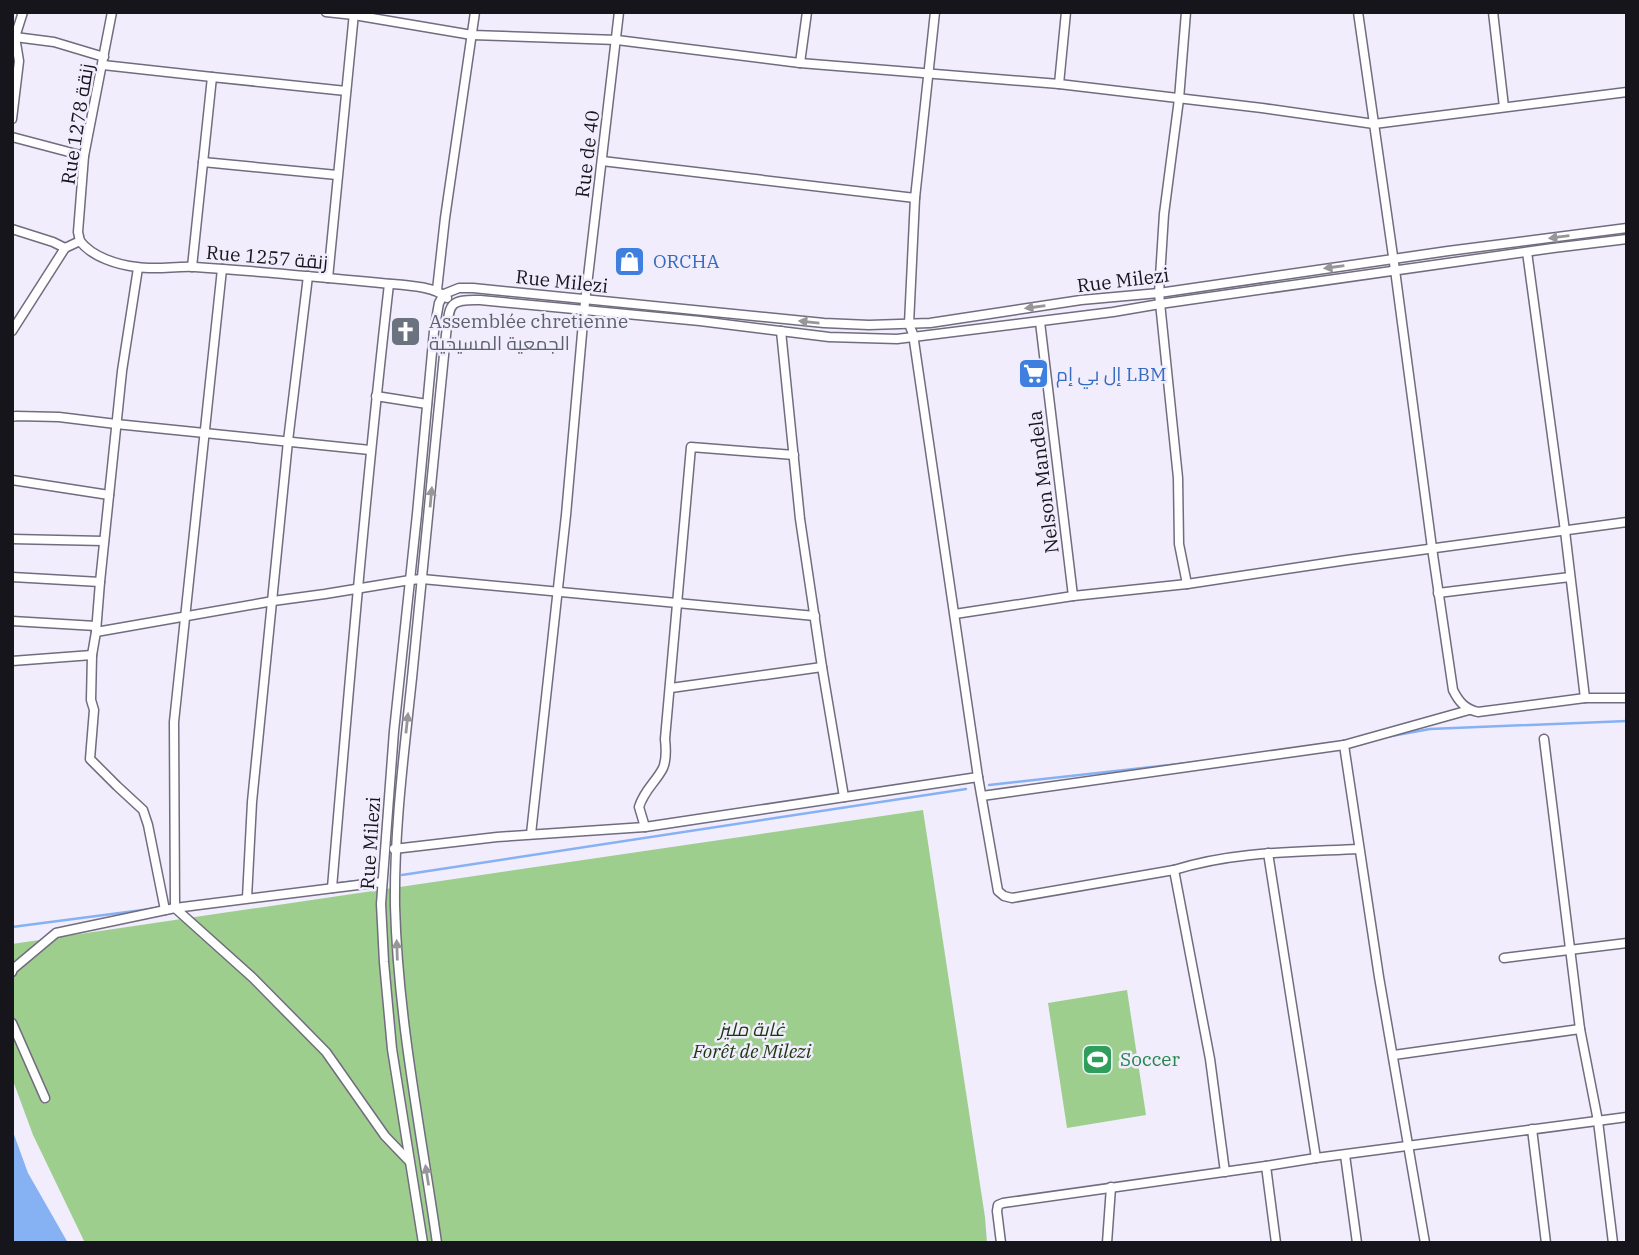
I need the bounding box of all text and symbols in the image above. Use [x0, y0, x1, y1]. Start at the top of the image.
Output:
street label: Rue 1278 زنقة [56, 62, 98, 186]
street label: Rue de 40 [570, 109, 604, 199]
one-way arrow [1548, 231, 1570, 242]
street label: Rue 1257 زنقة [205, 240, 329, 274]
shop icon: ORCHA [613, 244, 647, 278]
place label: ORCHA [653, 249, 720, 273]
street label: Rue Milezi [1075, 262, 1171, 298]
one-way arrow [1322, 262, 1344, 273]
street label: Rue Milezi [514, 264, 610, 298]
one-way arrow [1024, 302, 1046, 313]
place label: Assemblée chretienne الجمعية المسيحية [429, 309, 628, 355]
church icon: Assemblée chretienne الجمعية المسيحية [389, 315, 423, 349]
one-way arrow [798, 316, 820, 327]
supermarket icon: إل بي إم LBM [1016, 357, 1050, 391]
place label: إل بي إم LBM [1056, 362, 1166, 389]
street label: Nelson Mandela [1022, 409, 1064, 555]
one-way arrow [426, 485, 437, 507]
one-way arrow [402, 712, 413, 734]
street label: Rue Milezi [355, 796, 385, 890]
one-way arrow [392, 939, 403, 961]
park label: غابة مليز Forêt de Milezi [692, 1017, 812, 1063]
sports icon: Soccer [1080, 1042, 1114, 1076]
place label: Soccer [1120, 1047, 1180, 1071]
one-way arrow [421, 1164, 432, 1186]

